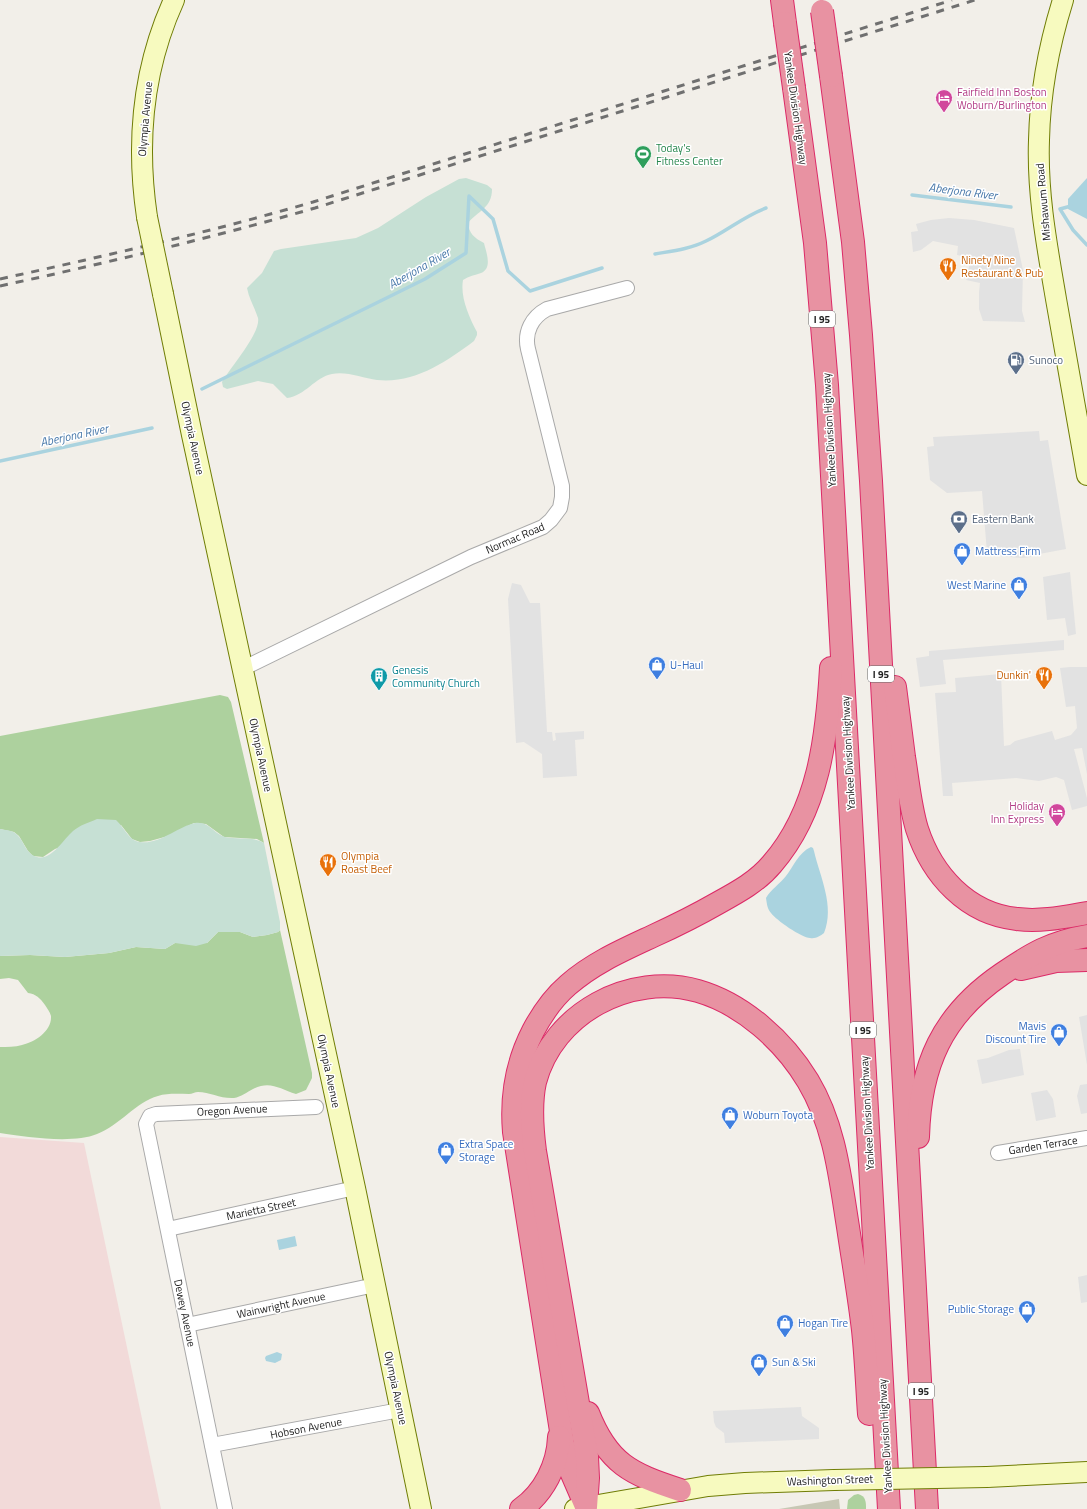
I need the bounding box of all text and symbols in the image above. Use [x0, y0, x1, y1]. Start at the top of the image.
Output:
street label: Yankee Division Highway [780, 50, 812, 167]
street label: Olympia Avenue [134, 81, 156, 157]
place label: Fairfield Inn Boston Woburn/Burlington [957, 84, 1047, 113]
hotel icon: Fairfield Inn Boston Woburn/Burlington [934, 88, 954, 113]
place label: Today's Fitness Center [656, 140, 723, 169]
sports icon: Today's Fitness Center [633, 144, 653, 169]
street label: Mishawum Road [1032, 162, 1054, 241]
water label: Aberjona River [928, 177, 1001, 205]
water label: Aberjona River [384, 241, 455, 293]
place label: Ninety Nine Restaurant & Pub [961, 252, 1043, 281]
restaurant icon: Ninety Nine Restaurant & Pub [938, 256, 958, 281]
road number: I 95 [809, 311, 835, 327]
fuel station icon: Sunoco [1006, 350, 1026, 375]
place label: Sunoco [1029, 352, 1063, 368]
street label: Yankee Division Highway [818, 372, 840, 488]
street label: Olympia Avenue [177, 400, 209, 477]
water label: Aberjona River [38, 418, 112, 451]
bank icon: Eastern Bank [949, 509, 969, 534]
place label: Eastern Bank [972, 511, 1034, 527]
street label: Normac Road [483, 518, 547, 558]
shop icon: Mattress Firm [952, 541, 972, 566]
place label: Mattress Firm [975, 543, 1041, 559]
shop icon: West Marine [1009, 575, 1029, 600]
place label: West Marine [947, 577, 1006, 593]
shop icon: U-Haul [647, 655, 667, 680]
place label: U-Haul [670, 657, 703, 673]
place label: Genesis Community Church [392, 662, 480, 691]
restaurant icon: Dunkin' [1034, 665, 1054, 690]
building icon: Genesis Community Church [369, 666, 389, 691]
road number: I 95 [868, 666, 894, 682]
place label: Dunkin' [996, 667, 1031, 683]
street label: Yankee Division Highway [837, 695, 859, 811]
street label: Olympia Avenue [245, 717, 277, 794]
place label: Holiday Inn Express [991, 798, 1045, 827]
hotel icon: Holiday Inn Express [1047, 802, 1067, 827]
place label: Olympia Roast Beef [341, 848, 392, 877]
restaurant icon: Olympia Roast Beef [318, 852, 338, 877]
place label: Mavis Discount Tire [985, 1018, 1046, 1047]
road number: I 95 [850, 1022, 876, 1038]
shop icon: Mavis Discount Tire [1049, 1022, 1069, 1047]
street label: Olympia Avenue [313, 1033, 345, 1110]
street label: Yankee Division Highway [856, 1055, 878, 1171]
street label: Oregon Avenue [196, 1100, 268, 1120]
shop icon: Woburn Toyota [720, 1105, 740, 1130]
place label: Woburn Toyota [743, 1107, 813, 1123]
street label: Garden Terrace [1007, 1132, 1079, 1158]
place label: Extra Space Storage [459, 1136, 514, 1165]
shop icon: Extra Space Storage [436, 1140, 456, 1165]
street label: Marietta Street [225, 1194, 297, 1224]
street label: Dewey Avenue [170, 1278, 200, 1349]
street label: Wainwright Avenue [235, 1288, 327, 1322]
shop icon: Public Storage [1017, 1299, 1037, 1324]
place label: Public Storage [948, 1301, 1014, 1317]
shop icon: Hogan Tire [775, 1313, 795, 1338]
place label: Hogan Tire [798, 1315, 849, 1331]
street label: Olympia Avenue [380, 1350, 412, 1427]
shop icon: Sun & Ski [749, 1352, 769, 1377]
place label: Sun & Ski [772, 1354, 816, 1370]
street label: Yankee Division Highway [874, 1378, 896, 1494]
road number: I 95 [908, 1383, 934, 1399]
street label: Hobson Avenue [269, 1413, 344, 1443]
street label: Washington Street [787, 1470, 874, 1490]

